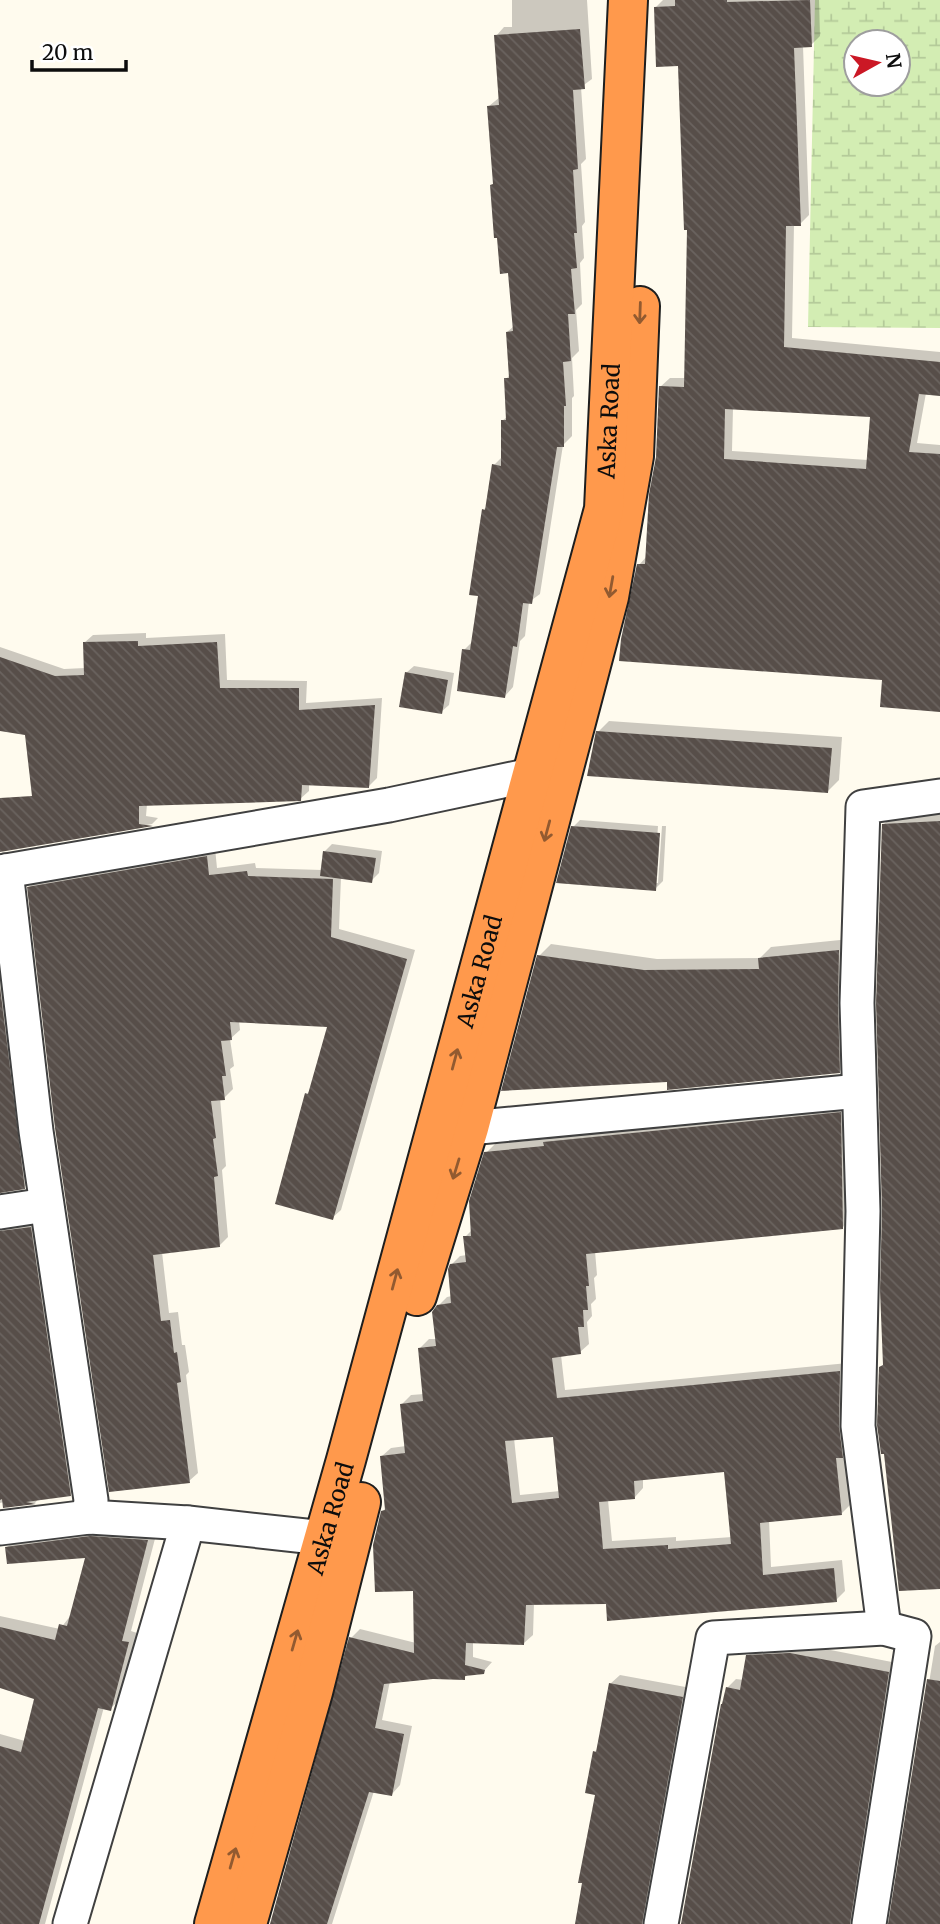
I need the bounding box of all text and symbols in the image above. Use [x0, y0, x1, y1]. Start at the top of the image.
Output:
scale bar [32, 28, 126, 72]
north arrow [842, 28, 912, 98]
text: 20 m [42, 39, 94, 66]
text: N [881, 52, 907, 70]
one-way arrow [633, 301, 646, 324]
street label: Aska Road [591, 362, 625, 480]
one-way arrow [604, 575, 617, 598]
one-way arrow [540, 819, 553, 842]
street label: Aska Road [449, 911, 508, 1032]
one-way arrow [449, 1048, 462, 1071]
one-way arrow [448, 1158, 461, 1180]
one-way arrow [389, 1268, 402, 1291]
street label: Aska Road [299, 1458, 359, 1579]
one-way arrow [290, 1629, 303, 1651]
one-way arrow [228, 1848, 241, 1870]

